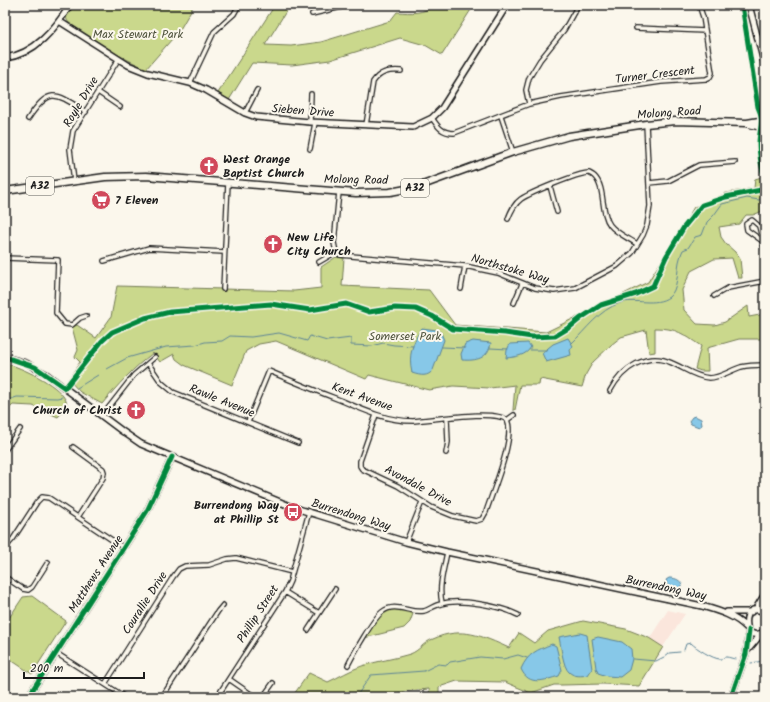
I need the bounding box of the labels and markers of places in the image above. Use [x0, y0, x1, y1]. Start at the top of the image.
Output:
place label: West Orange Baptist Church [223, 150, 304, 183]
church icon: West Orange Baptist Church [198, 155, 220, 177]
supermarket icon: 7 Eleven [90, 189, 112, 211]
place label: 7 Eleven [115, 191, 159, 210]
place label: New Life City Church [287, 228, 351, 261]
church icon: New Life City Church [262, 233, 284, 255]
church icon: Church of Christ [125, 399, 147, 421]
place label: Church of Christ [32, 401, 123, 420]
place label: Burrendong Way at Phillip St [194, 496, 280, 529]
bus stop icon: Burrendong Way at Phillip St [282, 501, 304, 523]

